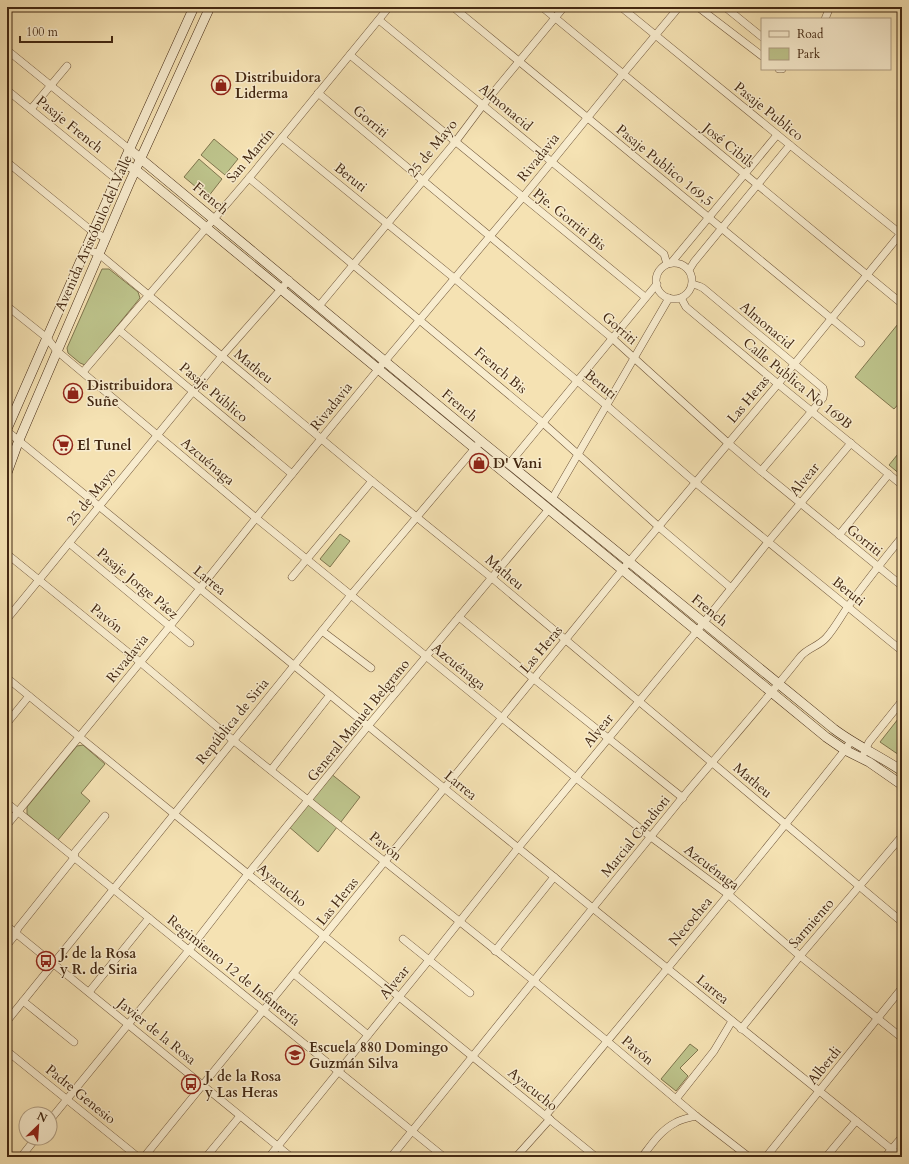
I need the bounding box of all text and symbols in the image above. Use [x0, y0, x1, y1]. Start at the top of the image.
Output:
scale bar [20, 18, 112, 44]
legend [761, 18, 891, 70]
text: 100 m [26, 24, 59, 40]
text: Road [797, 26, 824, 42]
text: Park [797, 46, 821, 62]
place label: Distribuidora Liderma [235, 68, 321, 103]
shop icon: Distribuidora Liderma [210, 74, 232, 96]
street label: Pasaje Publico [730, 78, 808, 145]
street label: Almonacid [475, 79, 537, 136]
street label: Pasaje French [32, 92, 107, 157]
street label: Gorriti [349, 101, 393, 142]
street label: 25 de Mayo [403, 115, 462, 181]
street label: José Cibils [697, 117, 759, 172]
street label: Pasaje Publico 169,5 [612, 120, 717, 211]
street label: San Martín [222, 124, 279, 186]
street label: Rivadavia [513, 129, 564, 186]
street label: Avenida Aristóbulo del Valle [50, 152, 137, 314]
street label: Beruti [330, 158, 371, 196]
street label: French [189, 178, 233, 219]
street label: Pje. Gorriti Bis [529, 184, 610, 255]
street label: Almonacid [736, 297, 798, 354]
street label: Gorriti [598, 308, 641, 349]
street label: Calle Publica No 169B [739, 333, 856, 433]
street label: French Bis [470, 343, 531, 398]
street label: Matheu [230, 345, 278, 388]
street label: Pasaje Público [175, 358, 252, 427]
street label: Beruti [580, 365, 621, 404]
street label: Las Heras [723, 371, 774, 427]
place label: Distribuidora Suñe [87, 376, 173, 411]
street label: Rivadavia [306, 378, 357, 435]
shop icon: Distribuidora Suñe [62, 382, 84, 404]
street label: French [438, 385, 482, 426]
street label: Azcuénaga [177, 433, 239, 489]
supermarket icon: El Tunel [52, 434, 74, 456]
place label: El Tunel [77, 436, 131, 455]
shop icon: D' Vani [468, 452, 490, 474]
place label: D' Vani [493, 454, 543, 473]
street label: Alvear [785, 458, 824, 500]
street label: 25 de Mayo [62, 463, 121, 529]
street label: Gorriti [843, 520, 887, 561]
street label: Pasaje Jorge Páez [93, 543, 183, 624]
street label: Matheu [481, 551, 528, 594]
street label: Larrea [189, 561, 230, 599]
street label: Beruti [828, 572, 869, 610]
street label: French [688, 590, 732, 631]
street label: Pavón [86, 599, 127, 637]
street label: Las Heras [516, 621, 567, 677]
street label: Rivadavia [102, 630, 153, 687]
street label: Azcuénaga [428, 639, 490, 694]
street label: General Manuel Belgrano [303, 655, 414, 786]
street label: República de Siria [192, 674, 273, 768]
street label: Alvear [579, 709, 618, 751]
street label: Matheu [729, 759, 776, 802]
street label: Larrea [440, 766, 481, 804]
street label: Marcial Candioti [597, 791, 674, 881]
street label: Pavón [365, 827, 406, 865]
street label: Azcuénaga [680, 840, 743, 894]
street label: Ayacucho [253, 859, 311, 912]
street label: Las Heras [312, 873, 363, 929]
street label: Necochea [664, 893, 717, 950]
street label: Sarmiento [784, 894, 839, 952]
street label: Regimiento 12 de Infantería [163, 911, 304, 1030]
place label: J. de la Rosa y R. de Siria [58, 944, 137, 979]
bus stop icon: J. de la Rosa y R. de Siria [35, 950, 57, 972]
street label: Alvear [375, 961, 414, 1003]
street label: Larrea [692, 970, 733, 1008]
street label: Javier de la Rosa [112, 993, 200, 1069]
street label: Pavón [617, 1031, 658, 1070]
place label: Escuela 880 Domingo Guzmán Silva [309, 1038, 448, 1073]
street label: Alberdi [803, 1042, 846, 1088]
school or university icon: Escuela 880 Domingo Guzmán Silva [284, 1044, 306, 1066]
street label: Padre Genesio [42, 1060, 120, 1129]
street label: Ayacucho [504, 1063, 562, 1116]
place label: J. de la Rosa y Las Heras [203, 1067, 281, 1102]
bus stop icon: J. de la Rosa y Las Heras [180, 1073, 202, 1095]
north arrow [18, 1106, 58, 1146]
text: N [35, 1109, 50, 1126]

